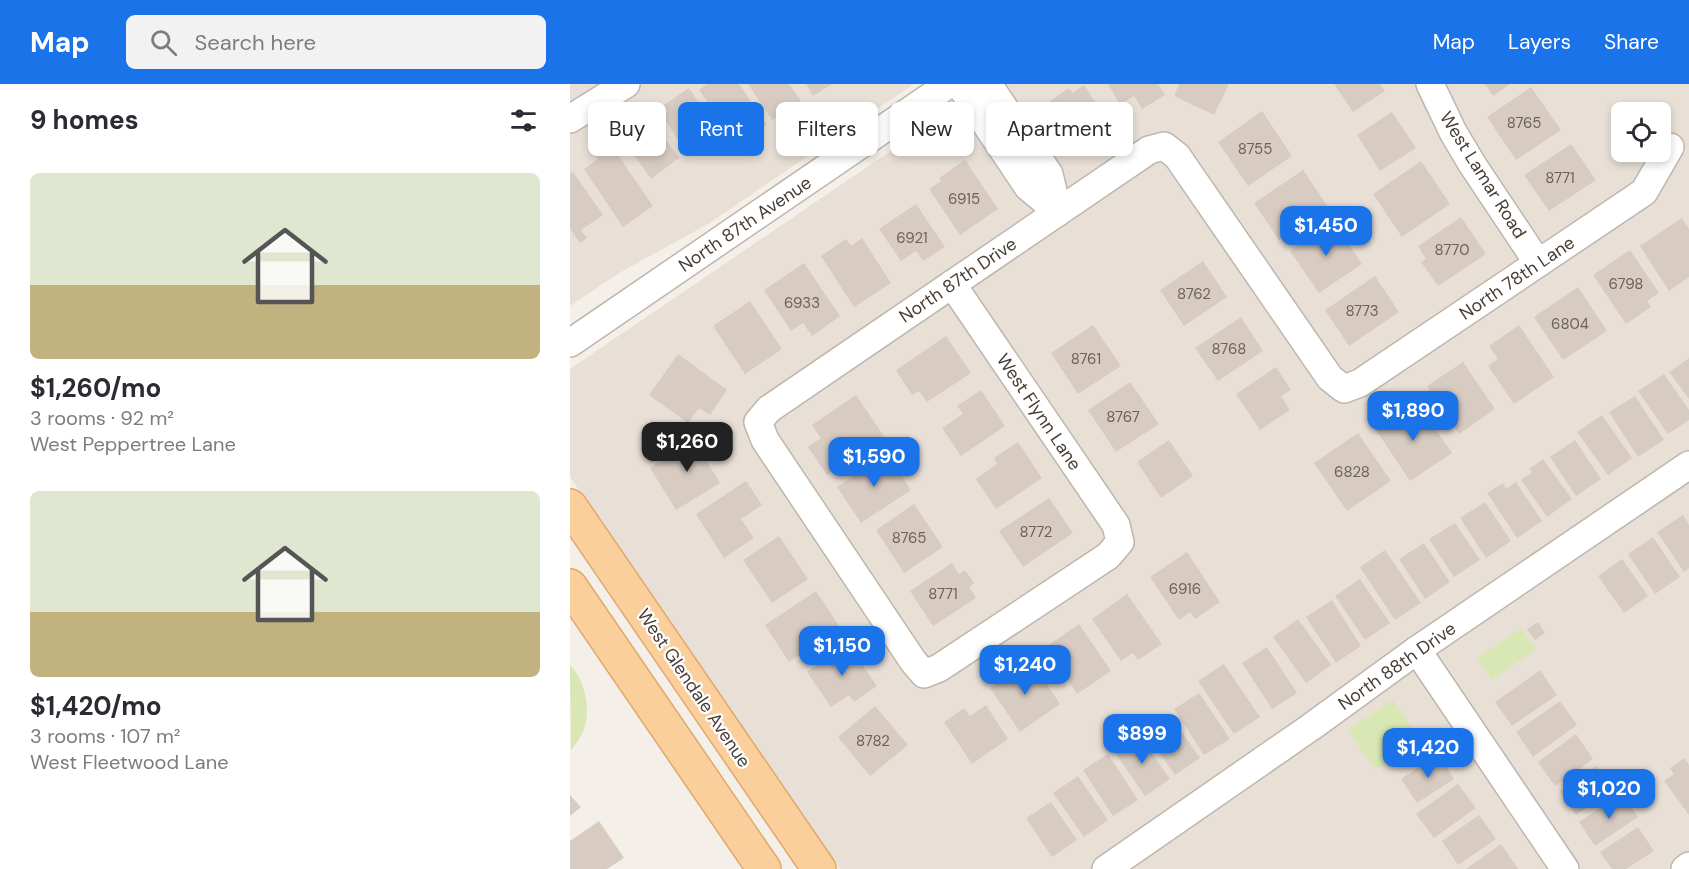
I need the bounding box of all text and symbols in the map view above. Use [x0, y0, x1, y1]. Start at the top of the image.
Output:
search box [126, 15, 546, 69]
text: Map [30, 24, 90, 61]
icon: search [147, 26, 180, 59]
text: Search here [195, 28, 316, 57]
text: Map [1433, 28, 1475, 56]
text: Layers [1508, 28, 1571, 56]
text: Share [1604, 28, 1659, 56]
chip: Buy [588, 102, 666, 156]
chip: Rent [678, 102, 764, 156]
chip: Filters [776, 102, 878, 156]
chip: New [890, 102, 974, 156]
chip: Apartment [986, 102, 1133, 156]
map controls [1611, 102, 1671, 162]
button: locate [1611, 102, 1671, 162]
text: 9 homes [30, 103, 139, 137]
icon: filters [507, 104, 540, 137]
street label: West Lamar Road [1434, 107, 1532, 243]
house number: 8765 [1507, 113, 1541, 133]
house number: 8755 [1238, 139, 1272, 159]
house number: 8771 [1545, 168, 1575, 188]
street label: North 87th Avenue [674, 171, 816, 277]
house number: 6915 [948, 189, 980, 209]
pin: $1,450 [1277, 206, 1375, 257]
icon: home [231, 212, 339, 320]
text: $1,450 [1294, 212, 1358, 238]
house number: 6921 [896, 228, 928, 248]
street label: North 78th Lane [1455, 231, 1579, 325]
street label: North 87th Drive [895, 232, 1021, 328]
house number: 8770 [1435, 240, 1469, 260]
house number: 6798 [1609, 274, 1643, 294]
house number: 8762 [1177, 284, 1211, 304]
house number: 6933 [784, 293, 820, 313]
house number: 8773 [1345, 301, 1379, 321]
house number: 6804 [1551, 314, 1589, 334]
house number: 8768 [1212, 339, 1246, 359]
street label: West Flynn Lane [991, 349, 1087, 475]
house number: 8761 [1071, 349, 1101, 369]
text: $1,260/mo [30, 371, 161, 405]
pin: $1,890 [1364, 391, 1462, 442]
text: $1,890 [1381, 397, 1445, 423]
text: 3 rooms · 92 m² [30, 405, 174, 431]
house number: 8767 [1106, 407, 1140, 427]
pin: $1,260 [638, 422, 736, 473]
text: $1,260 [656, 428, 718, 454]
text: West Peppertree Lane [30, 431, 236, 457]
pin: $1,590 [825, 437, 923, 488]
text: $1,590 [842, 443, 906, 469]
house number: 6828 [1334, 462, 1370, 482]
house number: 8772 [1019, 522, 1053, 542]
house number: 8765 [892, 528, 926, 548]
icon: home [231, 530, 339, 638]
house number: 6916 [1169, 579, 1201, 599]
house number: 8771 [928, 584, 958, 604]
street label: West Glendale Avenue [632, 604, 756, 772]
street label: North 88th Drive [1333, 616, 1461, 716]
pin: $1,150 [793, 626, 891, 677]
text: $1,150 [813, 632, 871, 658]
pin: $1,240 [976, 645, 1074, 696]
text: $1,240 [994, 651, 1056, 677]
text: $1,420/mo [30, 689, 162, 723]
pin: $899 [1106, 714, 1178, 765]
text: $899 [1117, 720, 1167, 746]
text: 3 rooms · 107 m² [30, 723, 180, 749]
pin: $1,420 [1379, 728, 1477, 779]
house number: 8782 [856, 731, 890, 751]
text: $1,420 [1397, 734, 1459, 760]
text: West Fleetwood Lane [30, 749, 229, 775]
pin: $1,020 [1560, 769, 1658, 820]
text: $1,020 [1577, 775, 1641, 801]

